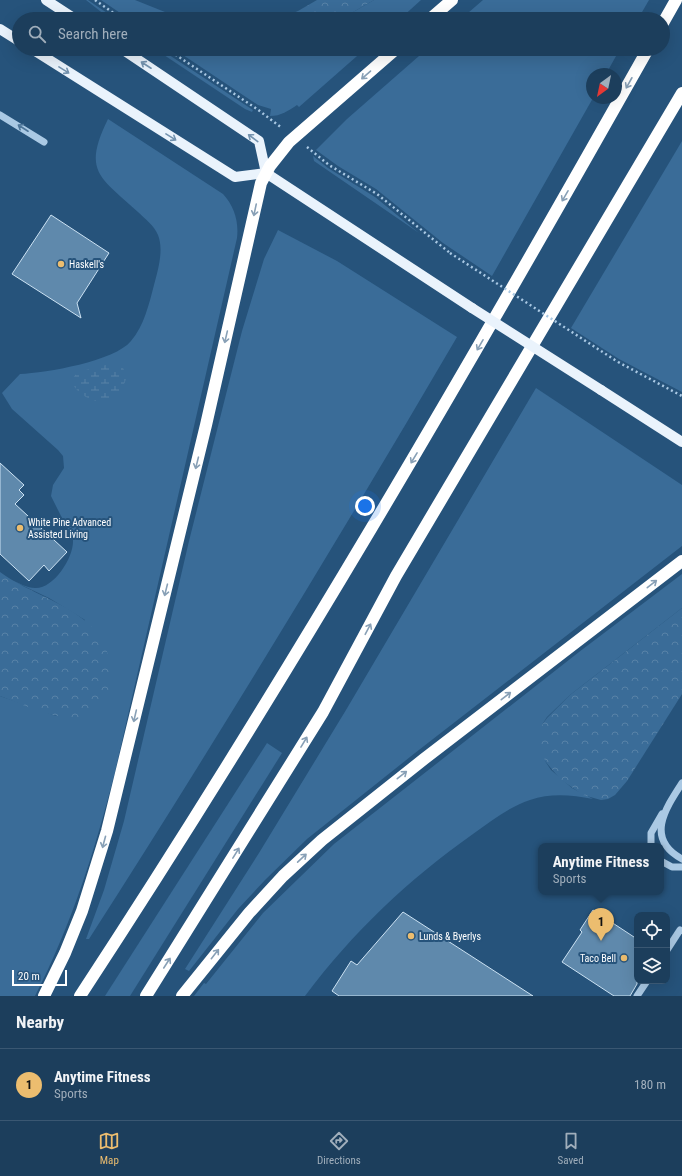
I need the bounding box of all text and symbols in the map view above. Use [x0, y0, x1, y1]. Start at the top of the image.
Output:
search box [12, 12, 670, 56]
icon: search [26, 23, 48, 45]
text: Search here [58, 25, 128, 43]
one-way arrow [141, 61, 152, 69]
one-way arrow [58, 66, 69, 74]
north arrow [586, 68, 622, 104]
one-way arrow [361, 70, 372, 79]
one-way arrow [625, 77, 633, 89]
one-way arrow [17, 124, 28, 132]
one-way arrow [165, 134, 177, 142]
one-way arrow [248, 134, 259, 142]
one-way arrow [561, 190, 568, 202]
one-way arrow [251, 204, 259, 217]
marker: Haskell's [56, 259, 66, 269]
place label: Haskell's [69, 259, 105, 270]
one-way arrow [222, 330, 230, 343]
one-way arrow [475, 339, 483, 351]
one-way arrow [410, 452, 418, 464]
one-way arrow [192, 457, 200, 470]
your location [355, 496, 375, 516]
place label: White Pine Advanced Assisted Living [28, 517, 111, 540]
marker: White Pine Advanced Assisted Living [15, 523, 25, 533]
one-way arrow [646, 580, 657, 589]
one-way arrow [162, 583, 169, 596]
one-way arrow [365, 623, 372, 635]
one-way arrow [500, 692, 511, 700]
one-way arrow [131, 709, 138, 722]
one-way arrow [301, 736, 309, 748]
one-way arrow [397, 771, 408, 780]
one-way arrow [100, 835, 107, 848]
popup [538, 843, 664, 895]
one-way arrow [233, 847, 241, 859]
one-way arrow [297, 853, 307, 863]
text: Anytime Fitness [553, 853, 649, 871]
text: Sports [553, 871, 586, 886]
pin: 1 [588, 908, 614, 941]
map controls [634, 912, 670, 984]
button: locate [634, 912, 670, 948]
marker: Lunds & Byerlys [406, 931, 416, 941]
place label: Lunds & Byerlys [419, 931, 482, 942]
one-way arrow [210, 948, 219, 959]
button: layers [634, 948, 670, 984]
place label: Taco Bell [580, 953, 616, 964]
marker: Taco Bell [619, 953, 629, 963]
one-way arrow [163, 958, 171, 969]
scale bar [12, 968, 67, 987]
text: 20 m [18, 970, 40, 983]
text: Nearby [16, 1012, 64, 1032]
text: Anytime Fitness [54, 1068, 151, 1086]
text: 1 [26, 1077, 32, 1092]
text: 180 m [634, 1077, 666, 1092]
text: Sports [54, 1086, 88, 1101]
tab: Map [98, 1130, 120, 1167]
tab: Directions [317, 1130, 361, 1167]
tab: Saved [558, 1130, 584, 1167]

